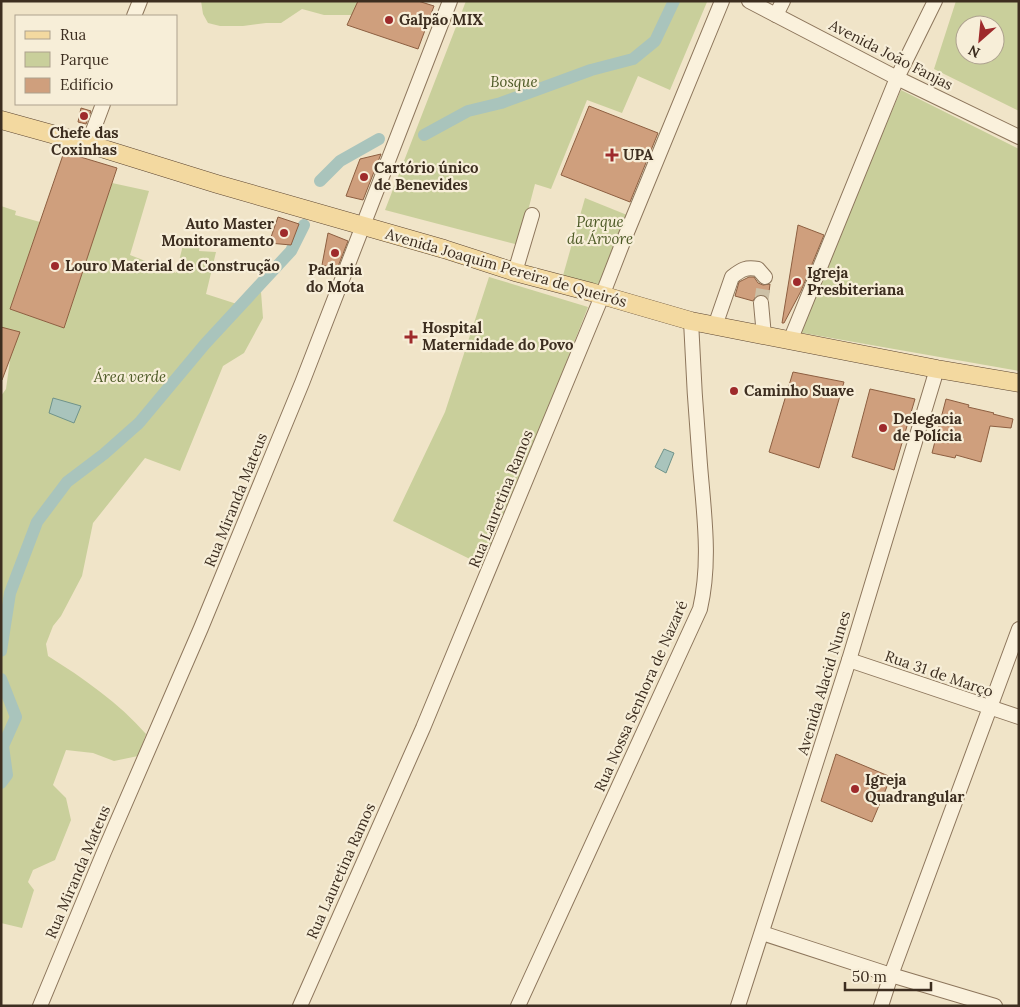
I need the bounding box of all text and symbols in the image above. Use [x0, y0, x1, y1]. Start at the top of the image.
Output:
place label: Galpão MIX [399, 10, 483, 29]
marker: Galpão MIX [383, 14, 395, 26]
legend [15, 15, 178, 105]
street label: Avenida João Fanjas [825, 15, 956, 94]
north arrow [955, 15, 1005, 65]
text: Rua [60, 25, 86, 44]
text: N [965, 41, 983, 62]
text: Parque [60, 50, 109, 69]
park label: Bosque [490, 72, 538, 91]
text: Edifício [60, 75, 113, 94]
marker: Chefe das Coxinhas [78, 110, 90, 122]
place label: Chefe das Coxinhas [49, 123, 119, 159]
place label: UPA [623, 145, 653, 164]
marker: UPA [605, 148, 619, 162]
place label: Cartório único de Benevides [374, 158, 479, 194]
marker: Cartório único de Benevides [358, 171, 370, 183]
park label: Parque da Árvore [567, 212, 633, 248]
place label: Auto Master Monitoramento [161, 214, 275, 250]
street label: Avenida Joaquim Pereira de Queirós [382, 224, 629, 311]
marker: Auto Master Monitoramento [278, 227, 290, 239]
marker: Padaria do Mota [329, 247, 341, 259]
place label: Louro Material de Construção [65, 256, 280, 275]
marker: Louro Material de Construção [49, 260, 61, 272]
place label: Padaria do Mota [306, 260, 364, 296]
place label: Igreja Presbiteriana [807, 263, 904, 299]
marker: Igreja Presbiteriana [791, 276, 803, 288]
place label: Hospital Maternidade do Povo [422, 318, 574, 354]
marker: Hospital Maternidade do Povo [404, 330, 418, 344]
park label: Área verde [93, 367, 166, 386]
place label: Caminho Suave [744, 381, 854, 400]
marker: Caminho Suave [728, 385, 740, 397]
place label: Delegacia de Polícia [893, 409, 962, 445]
marker: Delegacia de Polícia [877, 422, 889, 434]
street label: Rua Lauretina Ramos [464, 427, 537, 571]
street label: Rua Miranda Mateus [200, 430, 271, 570]
street label: Rua Nossa Senhora de Nazaré [590, 597, 691, 794]
street label: Avenida Alacid Nunes [792, 609, 854, 758]
street label: Rua 31 de Março [882, 646, 996, 701]
place label: Igreja Quadrangular [865, 770, 965, 806]
marker: Igreja Quadrangular [849, 783, 861, 795]
street label: Rua Lauretina Ramos [302, 800, 379, 942]
street label: Rua Miranda Mateus [41, 802, 114, 941]
scale bar [845, 960, 931, 992]
text: 50 m [852, 967, 887, 986]

